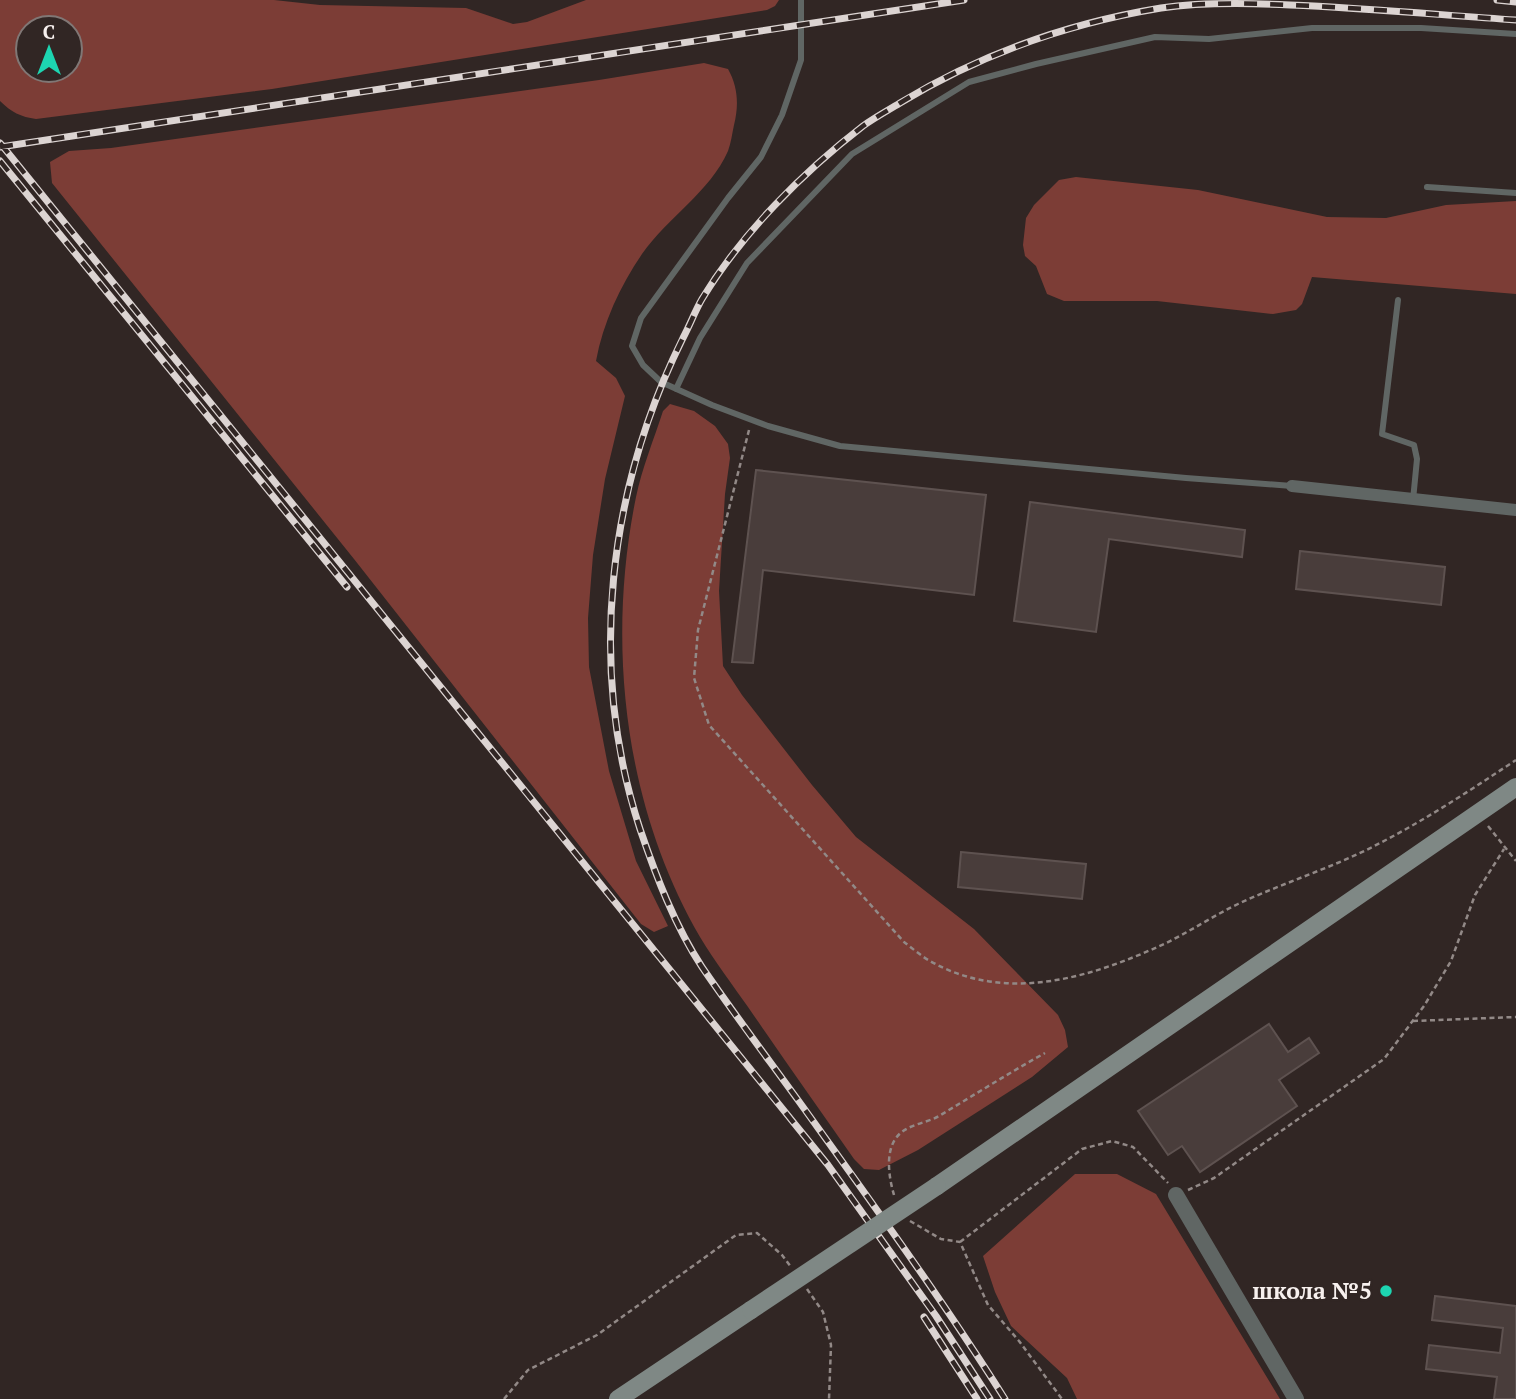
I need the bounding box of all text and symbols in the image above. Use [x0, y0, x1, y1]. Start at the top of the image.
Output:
north arrow [14, 14, 84, 84]
text: С [43, 19, 55, 44]
place label: школа №5 [1252, 1275, 1372, 1306]
marker: школа №5 [1378, 1283, 1394, 1299]

